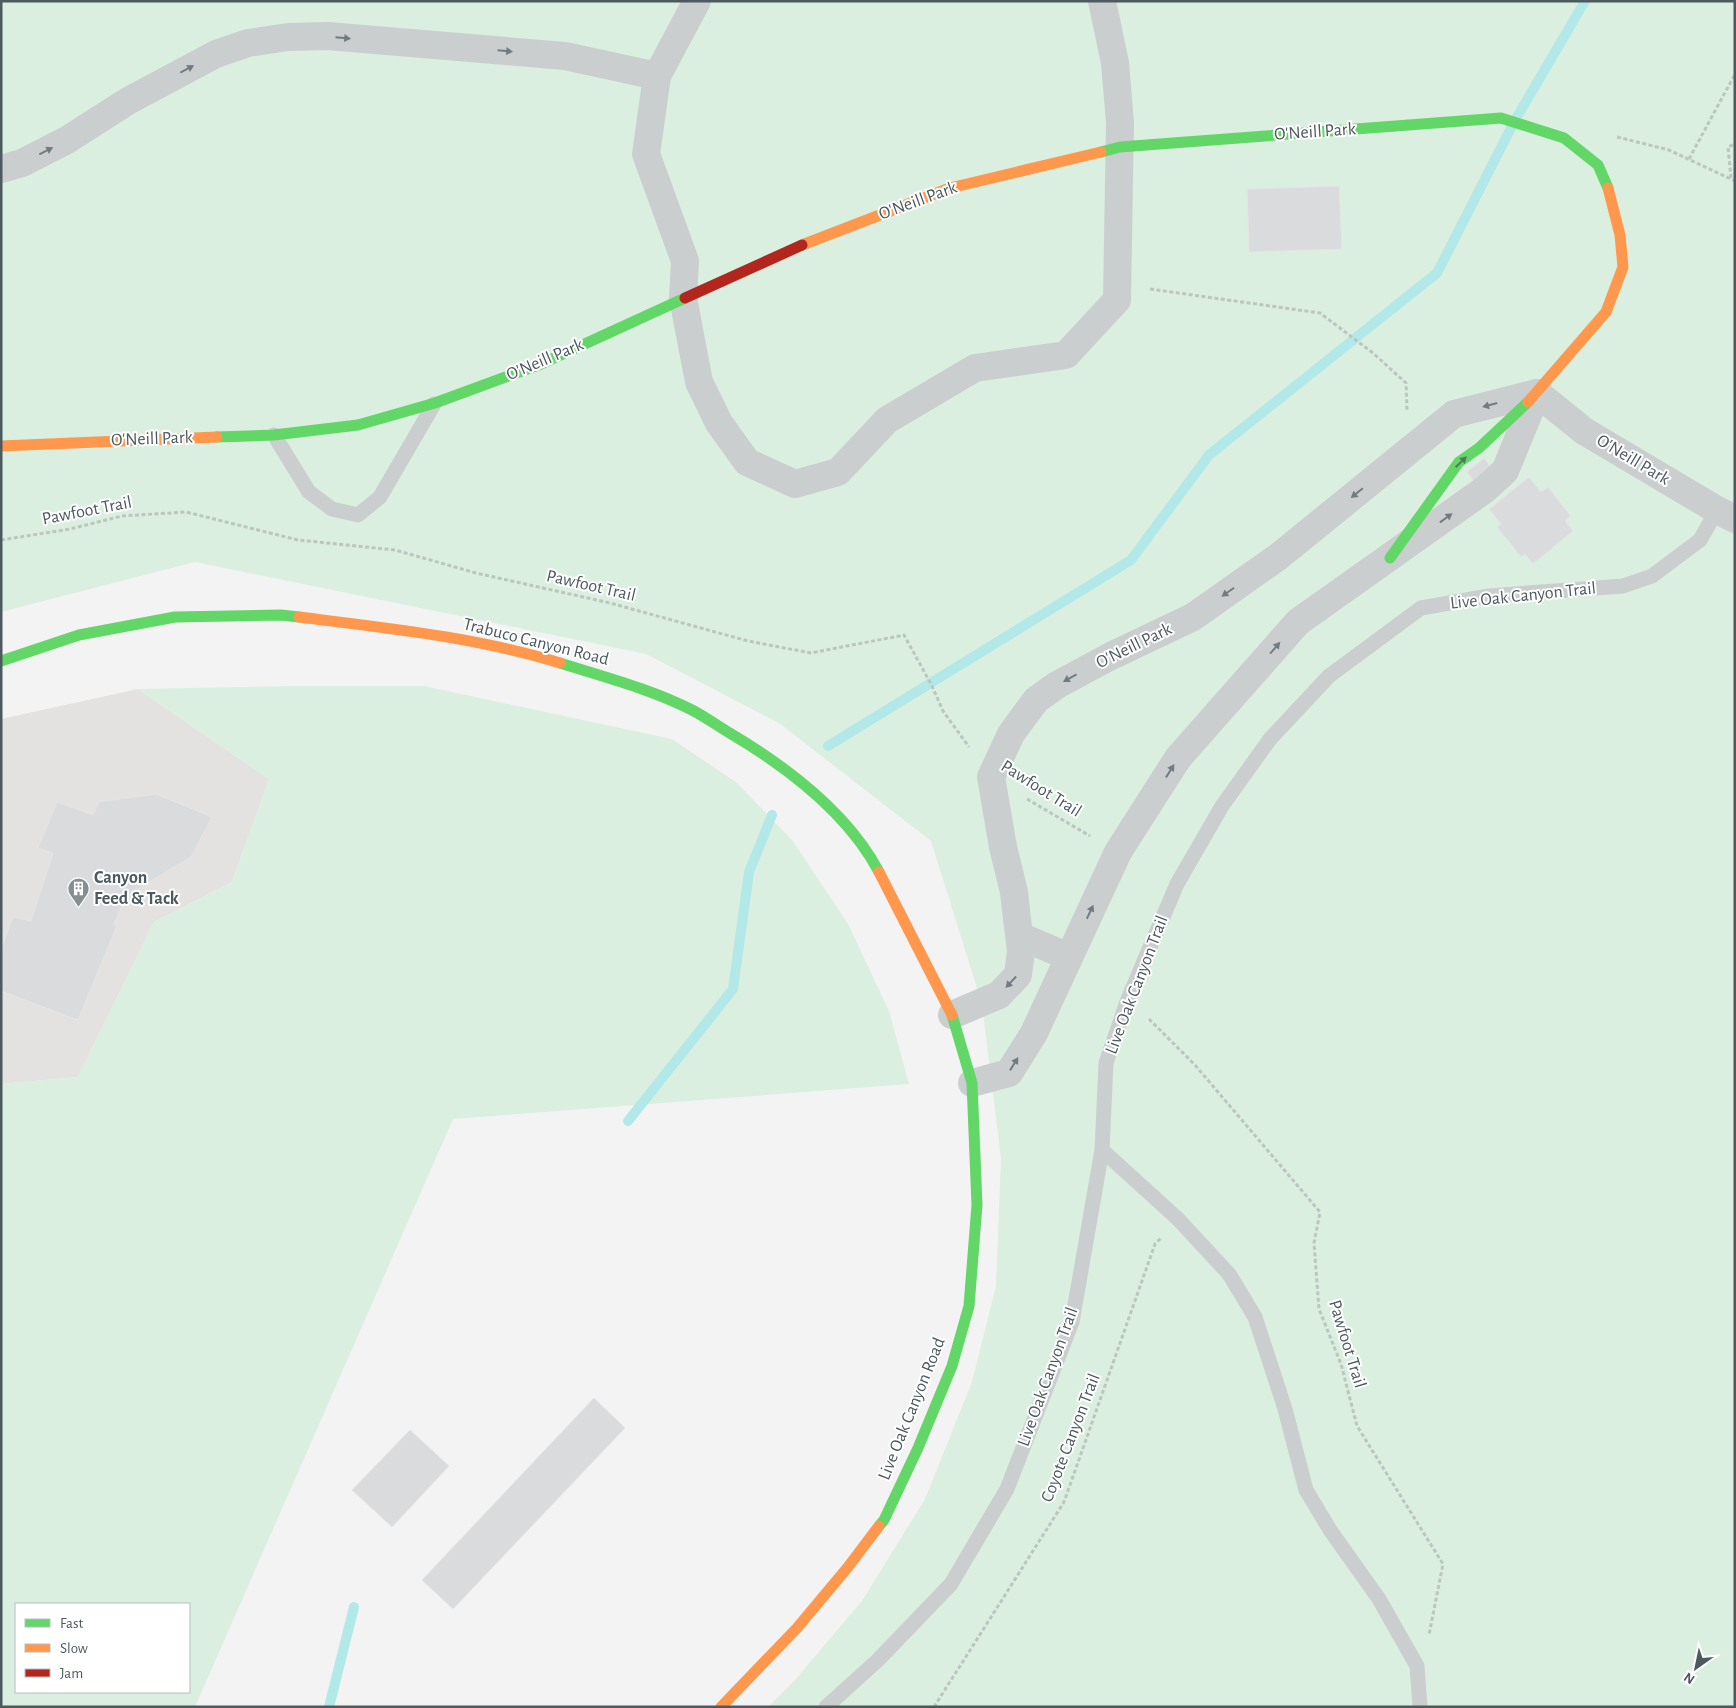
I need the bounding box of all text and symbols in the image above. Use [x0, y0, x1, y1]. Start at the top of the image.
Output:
one-way arrow [335, 34, 351, 42]
one-way arrow [497, 47, 513, 55]
one-way arrow [179, 65, 194, 73]
street label: O'Neill Park [1274, 120, 1357, 144]
one-way arrow [39, 147, 53, 155]
street label: O'Neill Park [877, 178, 960, 223]
street label: O'Neill Park [504, 335, 587, 384]
one-way arrow [1483, 401, 1498, 409]
street label: O'Neill Park [111, 429, 194, 449]
street label: O'Neill Park [1593, 431, 1673, 489]
one-way arrow [1454, 456, 1466, 468]
one-way arrow [1351, 488, 1364, 499]
street label: Pawfoot Trail [41, 493, 133, 529]
one-way arrow [1439, 513, 1452, 523]
street label: Pawfoot Trail [545, 567, 637, 605]
street label: Live Oak Canyon Trail [1449, 579, 1597, 613]
one-way arrow [1221, 587, 1235, 597]
street label: Trabuco Canyon Road [461, 615, 611, 669]
street label: O'Neill Park [1093, 620, 1175, 672]
one-way arrow [1269, 642, 1281, 654]
one-way arrow [1063, 674, 1078, 682]
street label: Pawfoot Trail [998, 757, 1084, 821]
one-way arrow [1165, 765, 1174, 778]
place label: Canyon Feed & Tack [94, 869, 179, 908]
building icon: Canyon Feed & Tack [66, 876, 90, 907]
one-way arrow [1086, 905, 1094, 920]
street label: Live Oak Canyon Trail [1102, 913, 1172, 1057]
one-way arrow [1005, 976, 1017, 988]
one-way arrow [1010, 1057, 1019, 1070]
street label: Pawfoot Trail [1325, 1298, 1369, 1390]
street label: Live Oak Canyon Trail [1014, 1305, 1082, 1449]
street label: Live Oak Canyon Road [875, 1335, 949, 1483]
street label: Coyote Canyon Trail [1038, 1371, 1104, 1505]
legend [15, 1603, 190, 1693]
text: Fast [60, 1616, 84, 1631]
text: Slow [60, 1641, 88, 1656]
north arrow [1671, 1643, 1721, 1693]
text: Jam [60, 1666, 83, 1681]
text: N [1682, 1670, 1697, 1687]

